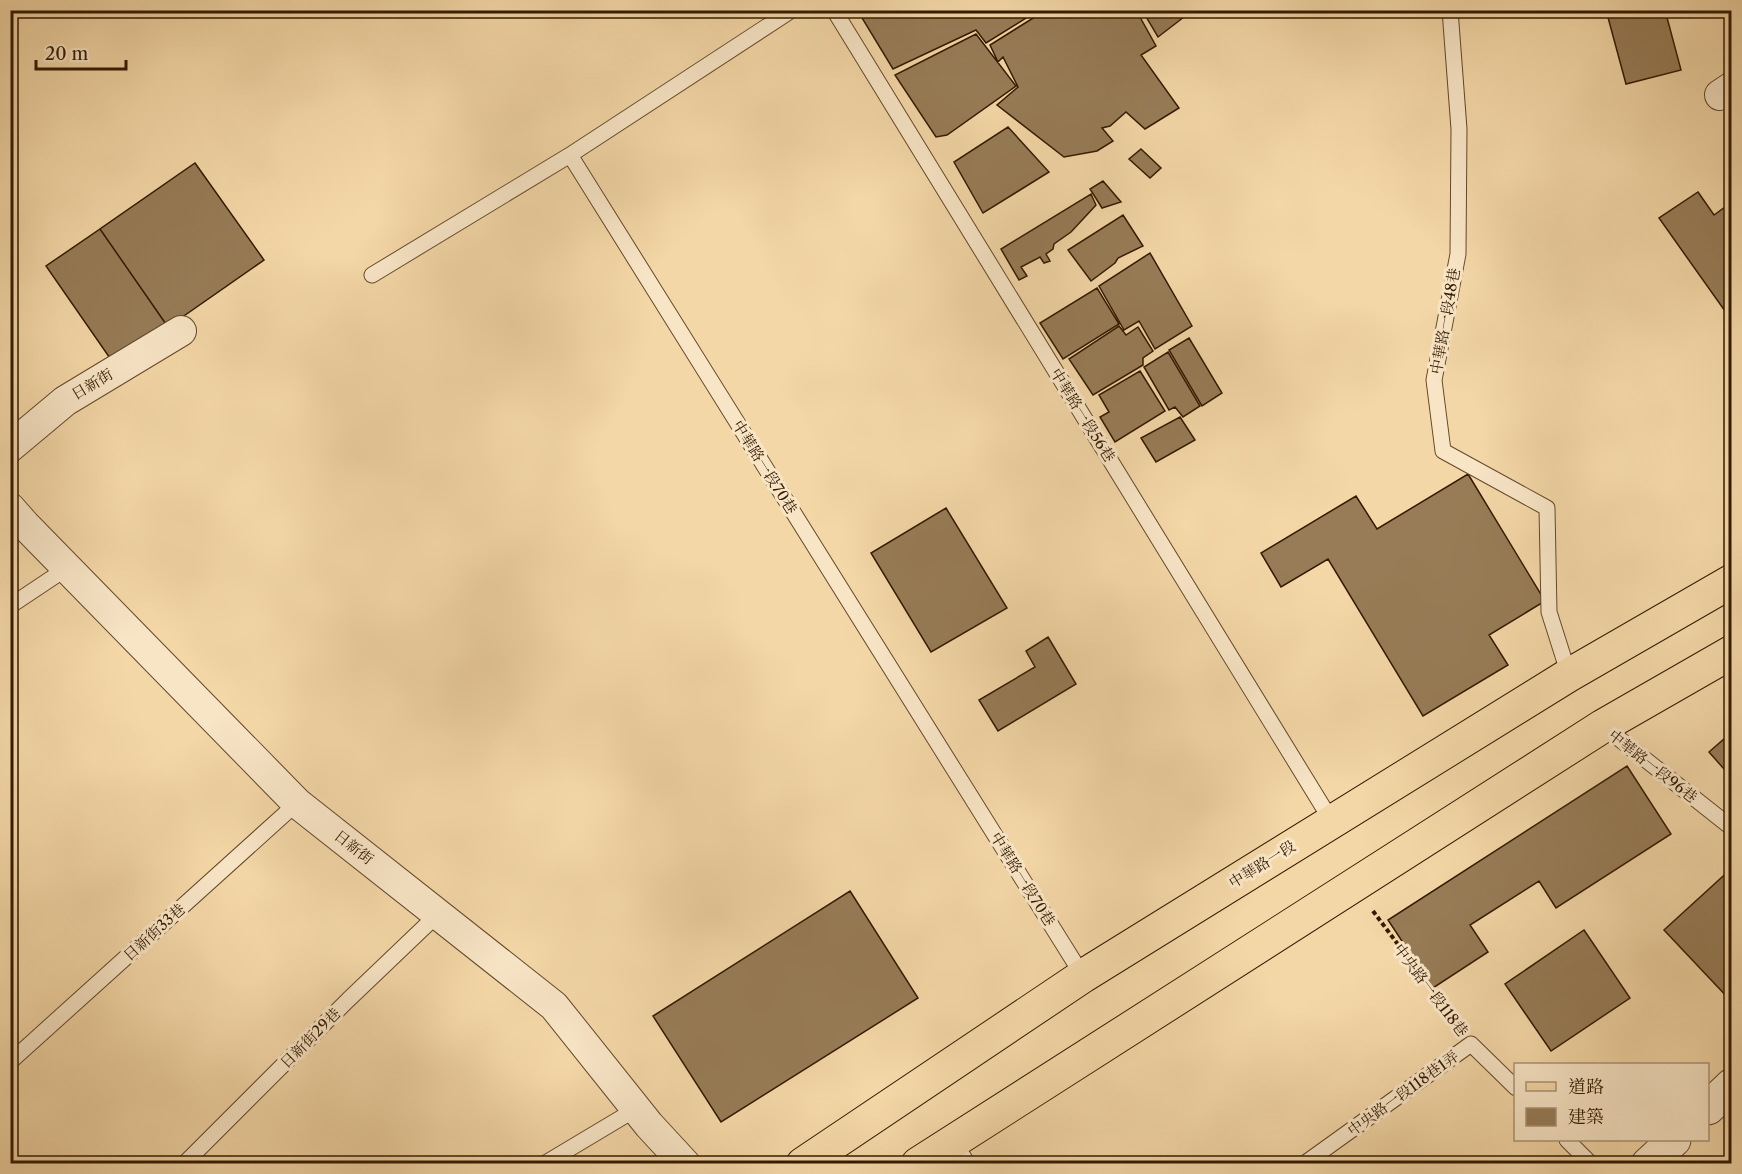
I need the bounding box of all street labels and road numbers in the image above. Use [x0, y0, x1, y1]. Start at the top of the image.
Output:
street label: 中華路一段48巷 [1426, 266, 1464, 376]
street label: 日新街 [68, 364, 116, 404]
street label: 中華路一段56巷 [1047, 365, 1119, 465]
street label: 中華路一段70巷 [729, 417, 801, 517]
street label: 中華路一段96巷 [1605, 725, 1701, 807]
street label: 日新街 [330, 826, 378, 868]
street label: 中華路一段70巷 [987, 829, 1059, 929]
street label: 中華路一段 [1225, 836, 1299, 892]
street label: 日新街33巷 [119, 899, 189, 965]
street label: 中央路一段118巷 [1390, 940, 1472, 1040]
street label: 日新街29巷 [276, 1004, 344, 1072]
street label: 中央路一段118巷1弄 [1344, 1046, 1462, 1140]

